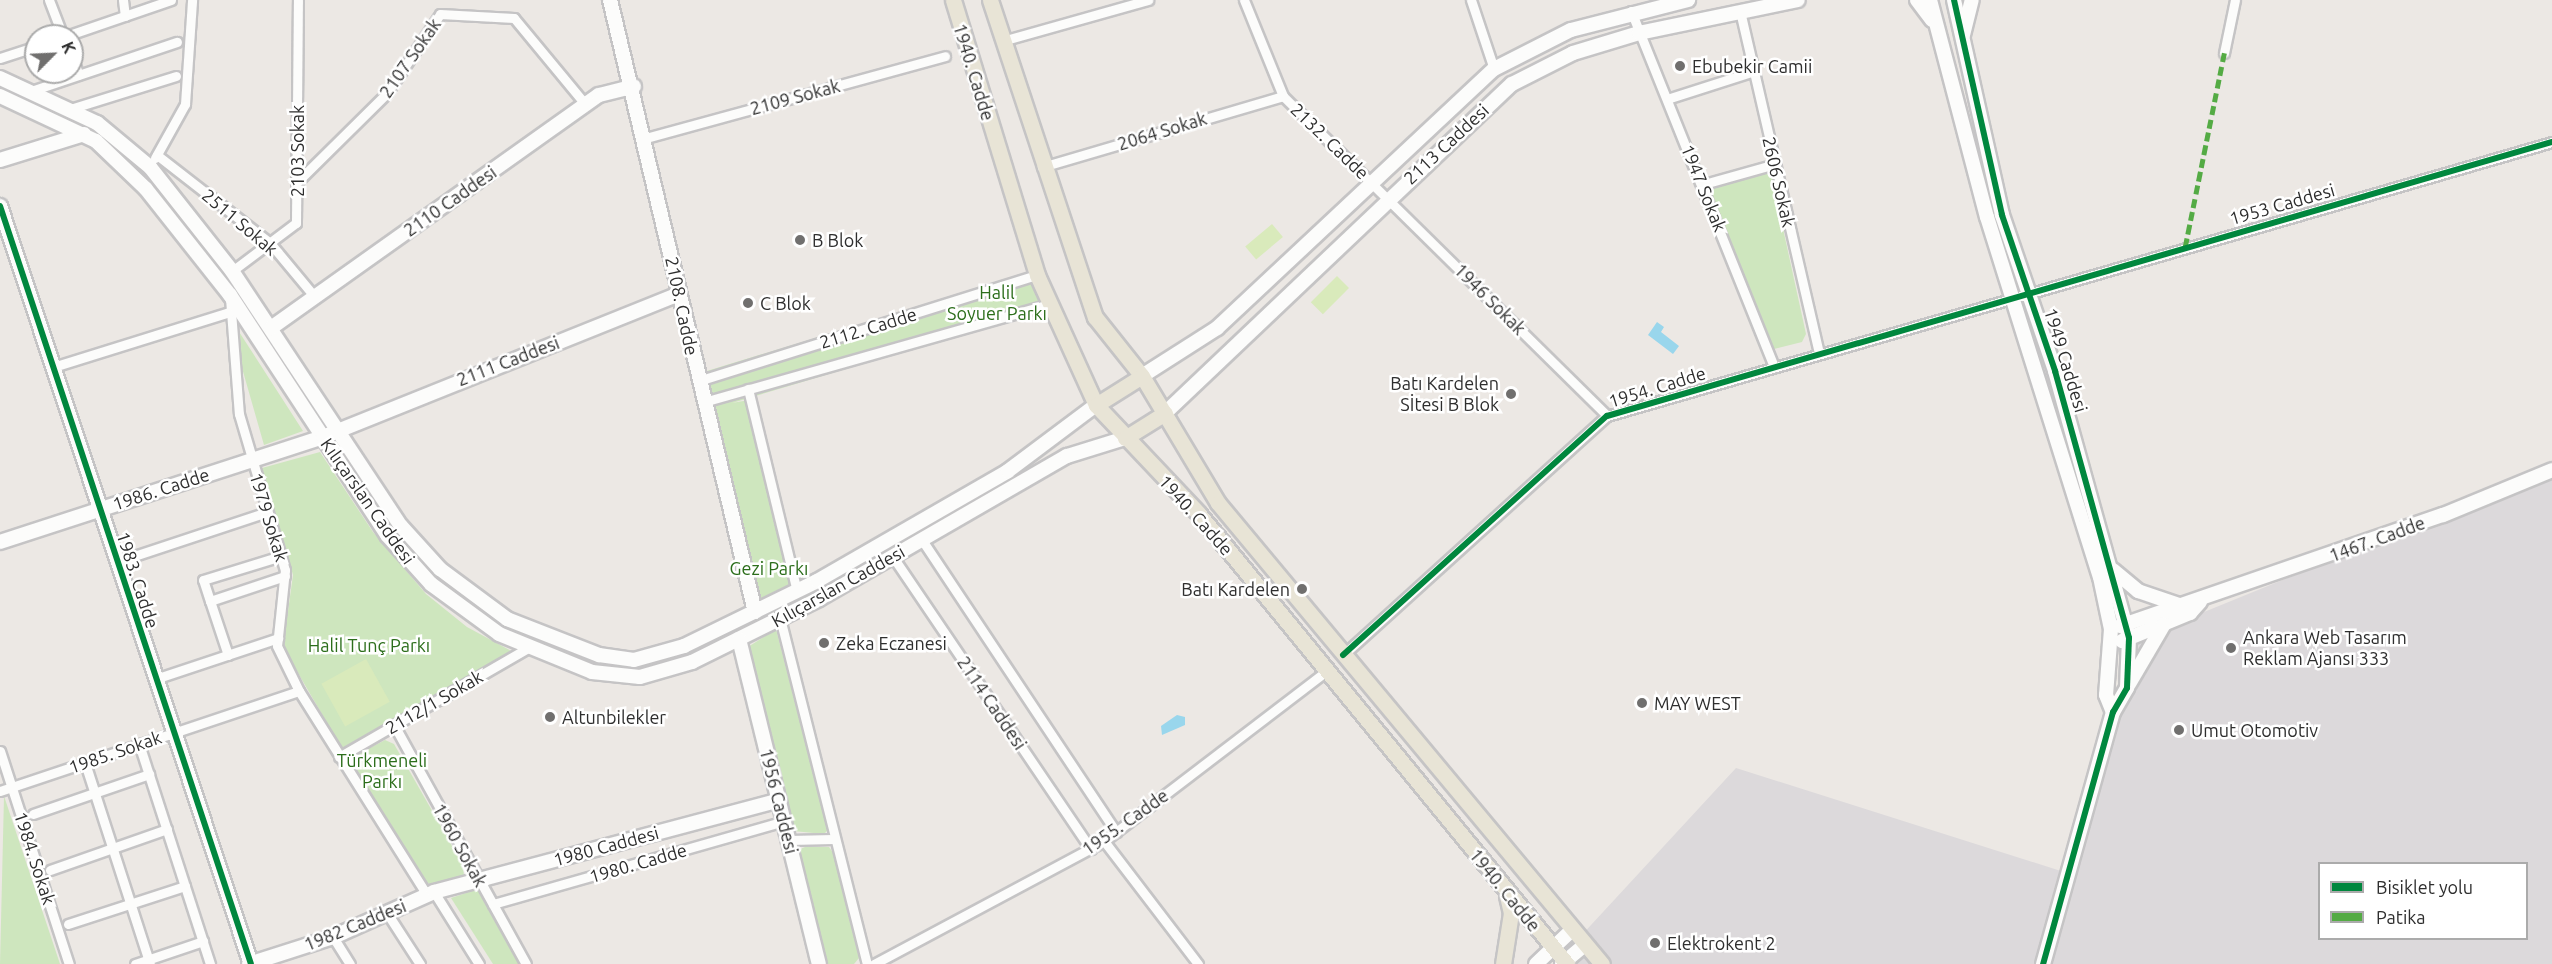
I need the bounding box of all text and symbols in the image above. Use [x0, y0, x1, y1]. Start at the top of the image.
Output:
street label: 2107 Sokak [375, 14, 445, 102]
street label: 1940. Cadde [949, 21, 999, 123]
north arrow [24, 24, 84, 84]
text: K [58, 39, 79, 56]
place label: Ebubekir Camii [1692, 55, 1812, 77]
marker: Ebubekir Camii [1673, 59, 1687, 73]
street label: 2109 Sokak [748, 75, 842, 119]
street label: 2132. Cadde [1286, 98, 1374, 184]
street label: 2113 Caddesi [1399, 99, 1493, 189]
street label: 2103 Sokak [286, 105, 308, 197]
street label: 2064 Sokak [1115, 107, 1209, 155]
street label: 2606 Sokak [1758, 135, 1800, 229]
street label: 1947 Sokak [1677, 141, 1731, 235]
street label: 2110 Caddesi [399, 161, 501, 241]
street label: 1953 Caddesi [2227, 179, 2337, 229]
street label: 2511 Sokak [198, 184, 282, 260]
place label: B Blok [812, 229, 863, 251]
marker: B Blok [793, 233, 807, 247]
street label: 2108. Cadde [661, 255, 703, 357]
street label: 1946 Sokak [1450, 259, 1530, 339]
park label: Halil Soyuer Parkı [947, 282, 1047, 324]
place label: C Blok [760, 292, 811, 314]
marker: C Blok [741, 296, 755, 310]
street label: 2112. Cadde [817, 303, 919, 353]
street label: 1949 Caddesi [2040, 305, 2092, 415]
street label: 2111 Caddesi [454, 332, 562, 390]
street label: 1954. Cadde [1606, 362, 1708, 412]
place label: Batı Kardelen Sİtesi B Blok [1390, 373, 1499, 416]
marker: Batı Kardelen Sİtesi B Blok [1504, 387, 1518, 401]
street label: Kılıçarslan Caddesi [316, 434, 420, 568]
street label: 1986. Cadde [110, 463, 212, 515]
street label: 1979 Sokak [245, 470, 293, 564]
street label: 1940. Cadde [1154, 470, 1238, 560]
street label: 1467. Cadde [2326, 512, 2428, 566]
street label: 1983. Cadde [112, 529, 164, 631]
street label: Kılıçarslan Caddesi [768, 540, 908, 632]
park label: Gezi Parkı [730, 557, 808, 579]
place label: Batı Kardelen [1181, 578, 1290, 600]
marker: Batı Kardelen [1295, 582, 1309, 596]
place label: Ankara Web Tasarım Reklam Ajansı 333 [2243, 627, 2407, 670]
place label: Zeka Eczanesi [836, 632, 947, 654]
park label: Halil Tunç Parkı [308, 634, 430, 656]
marker: Zeka Eczanesi [817, 636, 831, 650]
marker: Ankara Web Tasarım Reklam Ajansı 333 [2224, 641, 2238, 655]
street label: 2114 Caddesi [953, 652, 1031, 754]
street label: 2112/1 Sokak [381, 665, 487, 739]
place label: MAY WEST [1654, 692, 1741, 714]
marker: MAY WEST [1635, 696, 1649, 710]
place label: Altunbilekler [562, 706, 666, 728]
marker: Altunbilekler [543, 710, 557, 724]
place label: Umut Otomotiv [2191, 719, 2318, 741]
marker: Umut Otomotiv [2172, 723, 2186, 737]
street label: 1985. Sokak [66, 726, 164, 778]
street label: 1956 Caddesi [755, 746, 803, 856]
park label: Türkmeneli Parkı [337, 750, 427, 792]
street label: 1955. Cadde [1078, 784, 1172, 860]
street label: 1960 Sokak [428, 799, 492, 891]
street label: 1984. Sokak [10, 809, 60, 907]
street label: 1980 Caddesi [551, 822, 661, 870]
street label: 1980. Cadde [587, 839, 689, 887]
street label: 1940. Cadde [1465, 844, 1545, 936]
legend [2318, 862, 2528, 940]
text: Bisiklet yolu [2376, 877, 2473, 897]
street label: 1982 Caddesi [301, 895, 409, 955]
text: Patika [2376, 907, 2426, 927]
place label: Elektrokent 2 [1667, 932, 1776, 954]
marker: Elektrokent 2 [1648, 936, 1662, 950]

